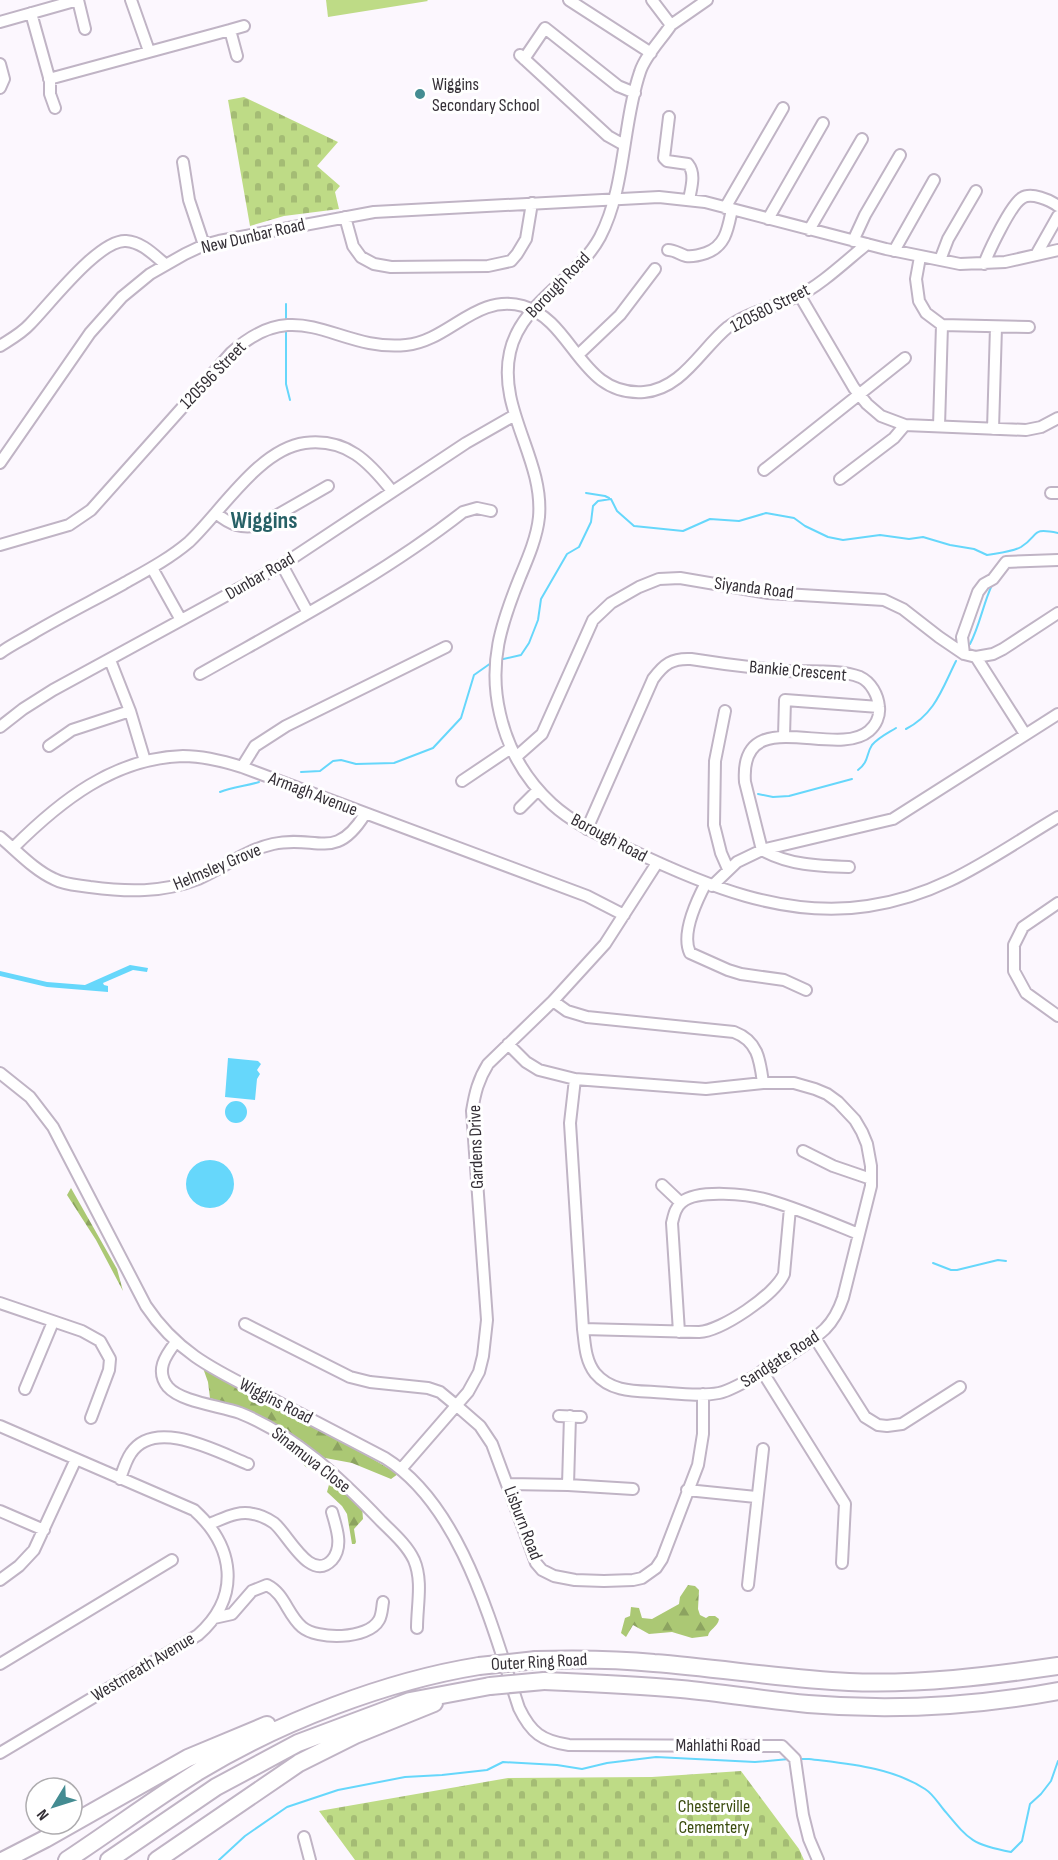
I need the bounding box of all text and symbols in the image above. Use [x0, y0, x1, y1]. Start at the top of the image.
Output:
place label: Wiggins Secondary School [432, 74, 540, 116]
marker: Wiggins Secondary School [413, 87, 427, 101]
street label: New Dunbar Road [199, 214, 307, 258]
street label: Borough Road [522, 248, 594, 322]
street label: 120580 Street [727, 279, 814, 337]
street label: 120596 Street [176, 336, 251, 413]
district label: Wiggins [231, 506, 297, 535]
street label: Dunbar Road [222, 548, 298, 604]
street label: Siyanda Road [713, 573, 795, 603]
street label: Bankie Crescent [748, 656, 848, 686]
street label: Armagh Avenue [265, 767, 360, 821]
street label: Borough Road [567, 809, 651, 867]
street label: Helmsley Grove [170, 839, 264, 895]
street label: Gardens Drive [464, 1105, 488, 1189]
street label: Sandgate Road [737, 1326, 823, 1392]
street label: Wiggins Road [236, 1374, 316, 1428]
street label: Sinamuva Close [267, 1423, 355, 1497]
street label: Lisburn Road [499, 1483, 547, 1563]
street label: Westmeath Avenue [88, 1628, 198, 1706]
street label: Outer Ring Road [490, 1649, 588, 1675]
street label: Mahlathi Road [676, 1735, 761, 1756]
north arrow [24, 1776, 84, 1836]
park label: Chesterville Cememtery [678, 1796, 750, 1838]
text: N [33, 1805, 53, 1824]

